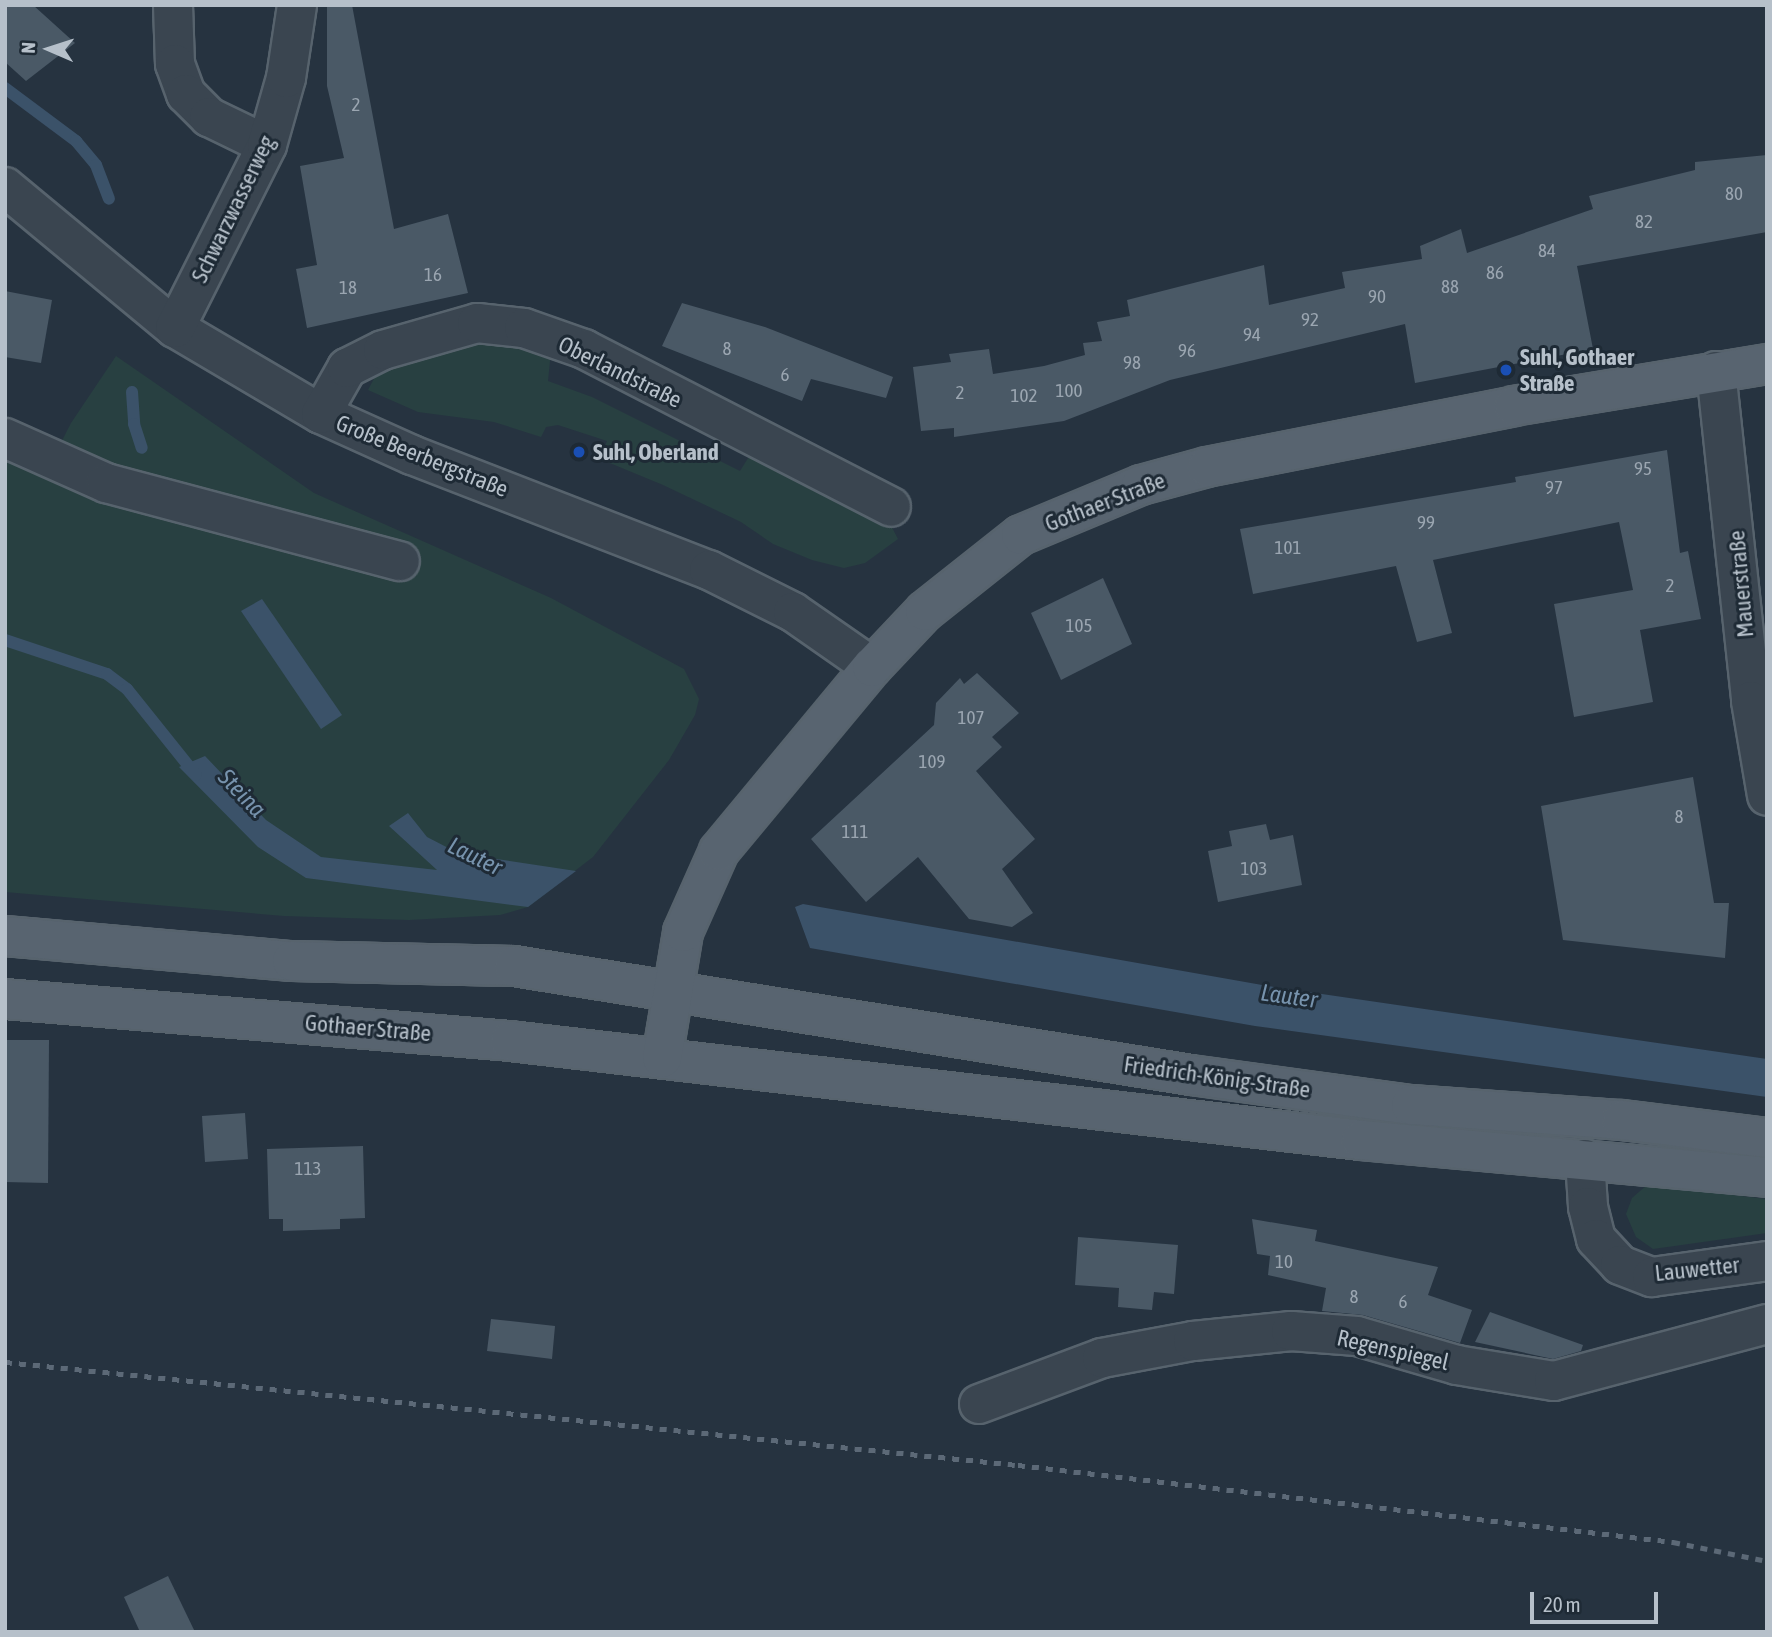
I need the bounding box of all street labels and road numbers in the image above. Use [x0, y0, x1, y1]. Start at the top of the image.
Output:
street label: Schwarzwasserweg [186, 131, 280, 287]
street label: Oberlandstraße [554, 330, 686, 414]
street label: Große Beerbergstraße [332, 409, 512, 503]
street label: Gothaer Straße [1041, 466, 1169, 538]
street label: Mauerstraße [1723, 529, 1759, 639]
street label: Gothaer Straße [304, 1009, 432, 1047]
street label: Friedrich-König-Straße [1122, 1050, 1312, 1104]
street label: Lauwetter [1653, 1251, 1741, 1287]
street label: Regenspiegel [1335, 1324, 1451, 1376]

